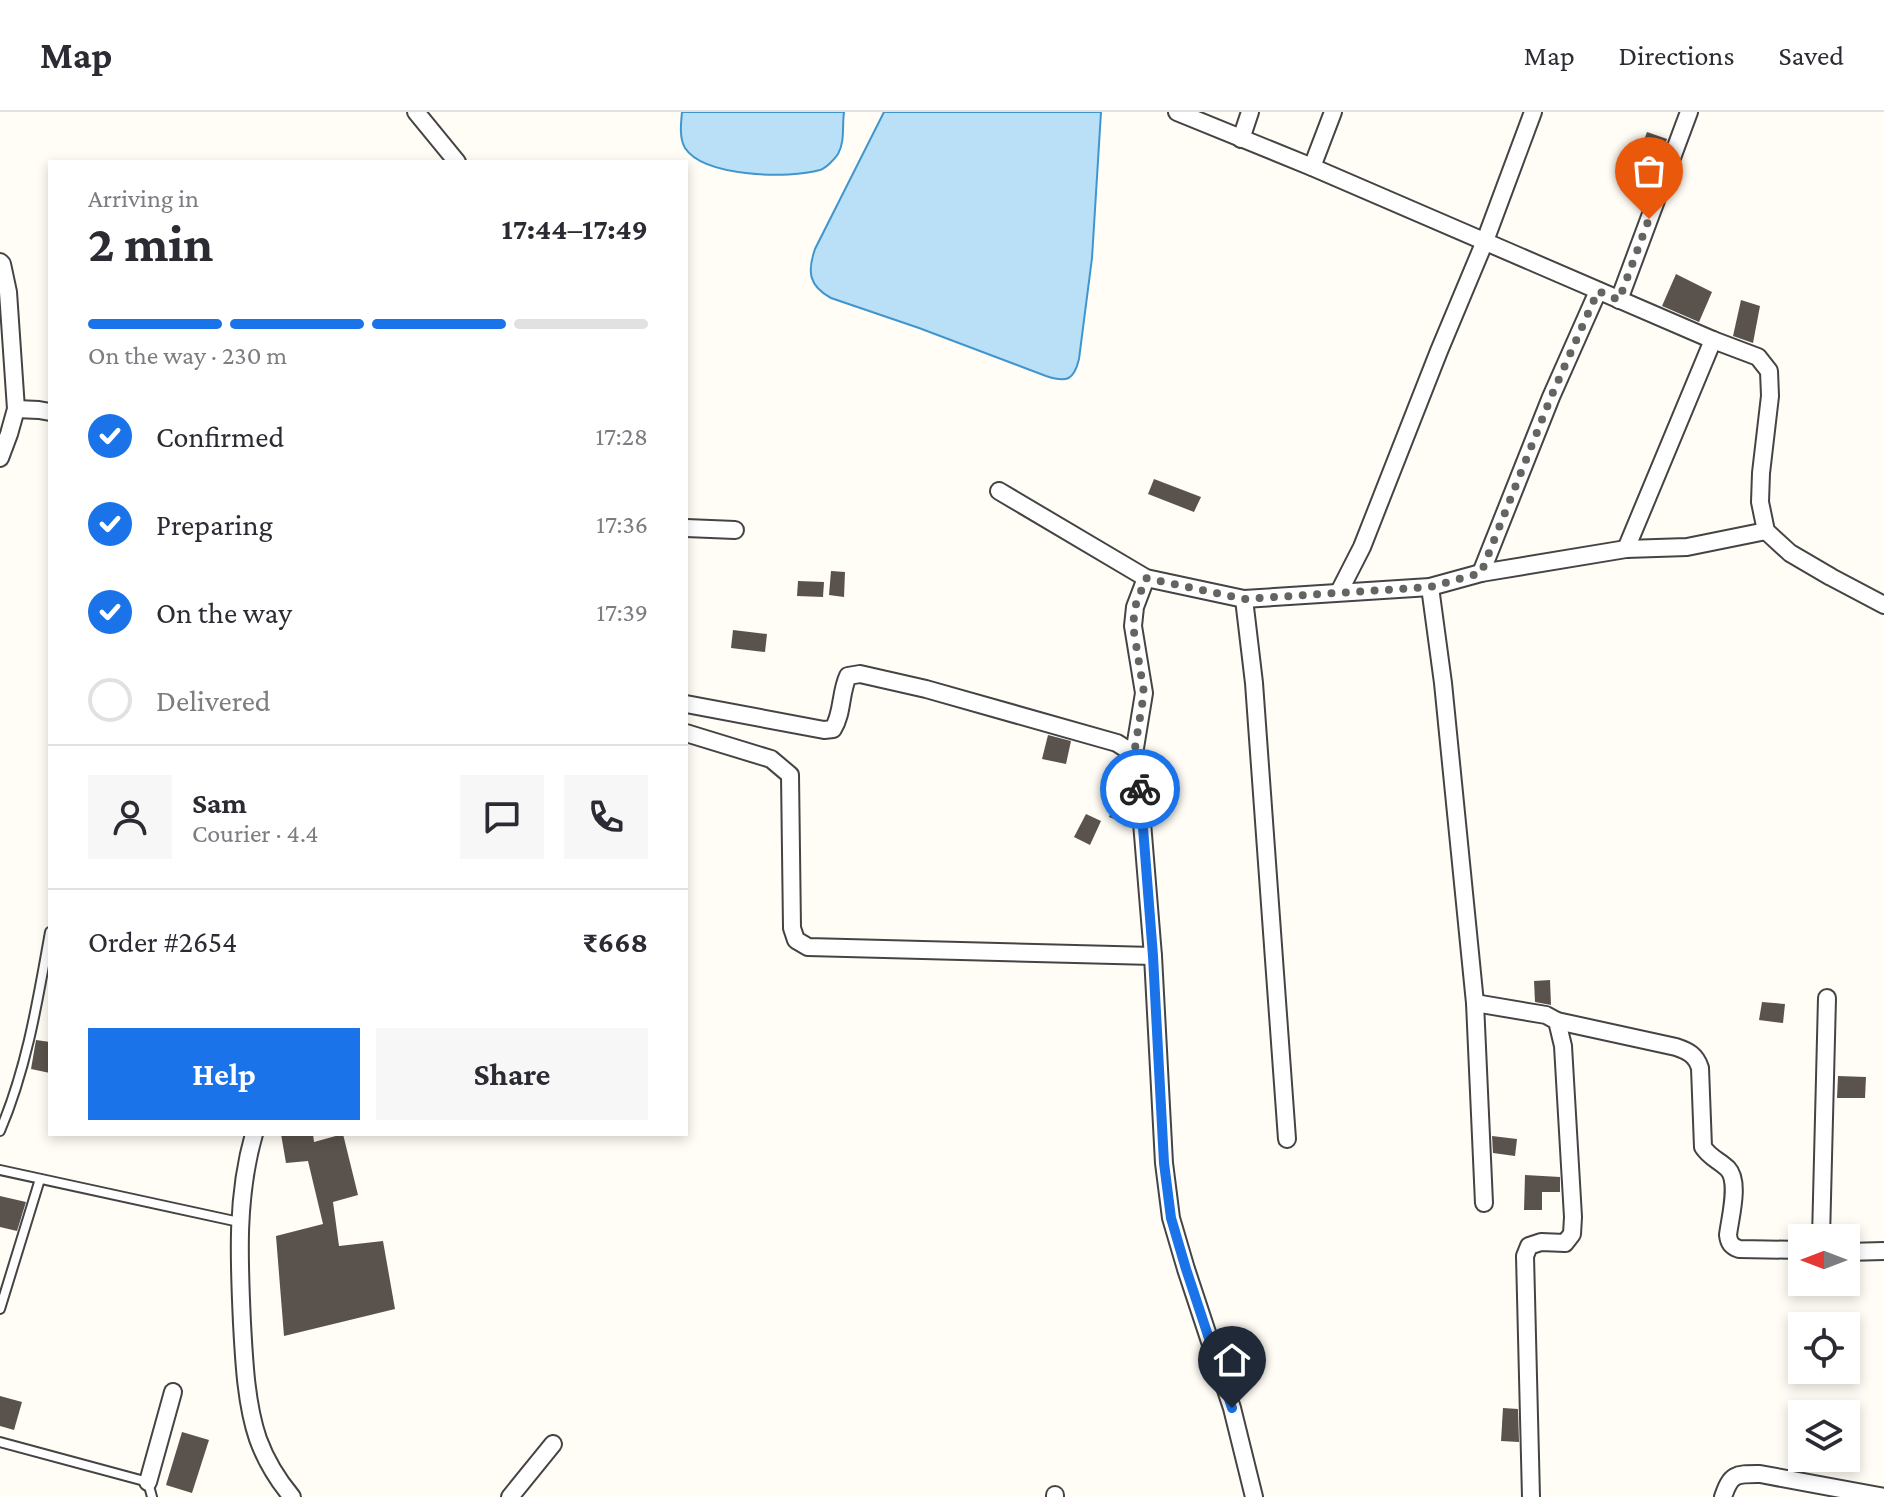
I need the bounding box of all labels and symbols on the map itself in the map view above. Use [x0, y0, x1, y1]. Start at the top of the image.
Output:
pin [1615, 137, 1683, 219]
courier [1100, 749, 1180, 829]
north arrow [1788, 1224, 1860, 1296]
pin [1198, 1326, 1266, 1408]

